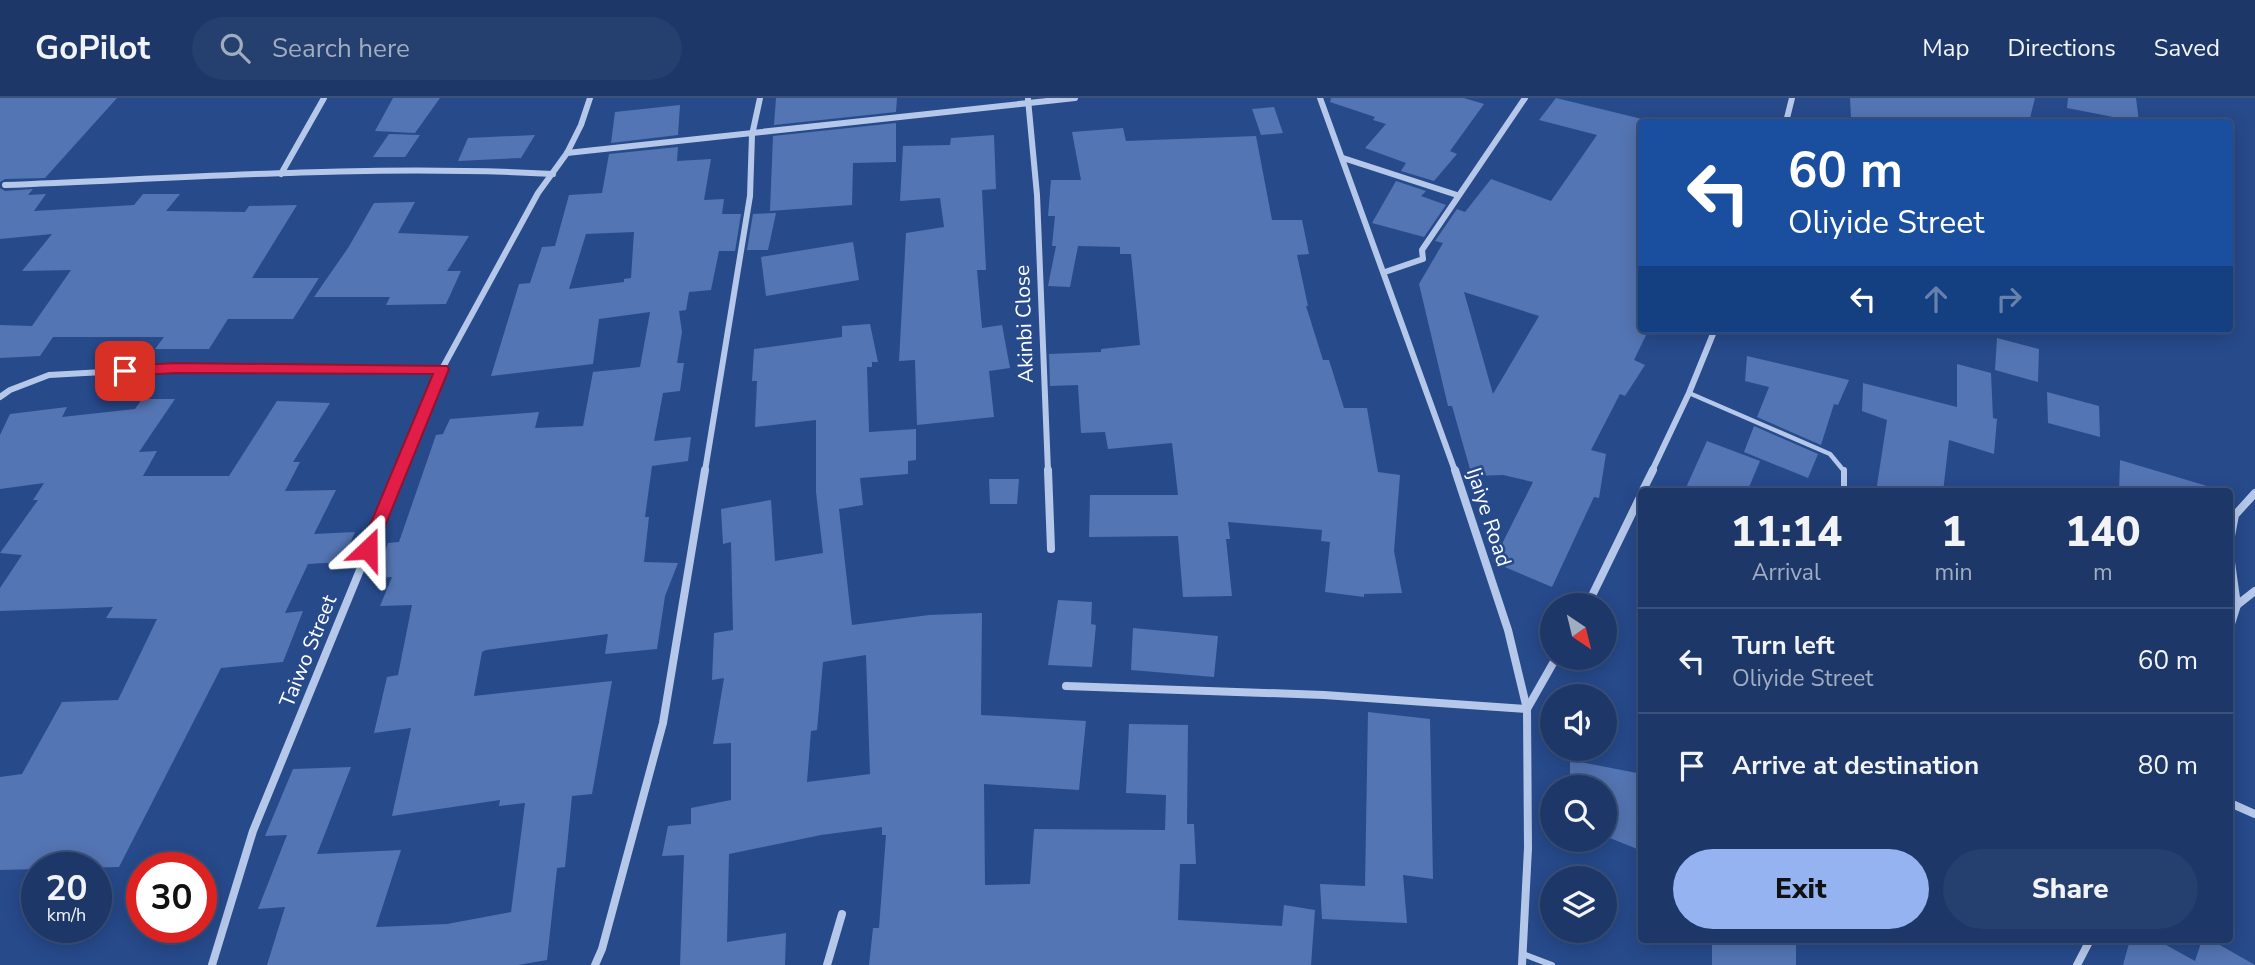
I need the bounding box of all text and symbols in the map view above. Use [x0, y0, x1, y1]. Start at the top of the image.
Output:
search box [192, 17, 682, 80]
text: GoPilot [35, 26, 150, 71]
icon: search [216, 29, 254, 67]
text: Search here [272, 31, 410, 66]
text: Map [1922, 32, 1969, 64]
text: Directions [2007, 32, 2116, 64]
text: Saved [2154, 32, 2220, 64]
text: 60 m [1788, 137, 1903, 204]
icon: left [1673, 147, 1764, 238]
text: Oliyide Street [1788, 201, 1985, 244]
street label: Akinbi Close [1008, 264, 1040, 384]
icon: left [1844, 280, 1882, 318]
icon: ahead [1917, 280, 1955, 318]
icon: right [1990, 280, 2028, 318]
pin [95, 341, 155, 401]
icon: arrive [106, 352, 144, 390]
street label: Ijaiye Road [1460, 464, 1518, 570]
text: 11:14 [1730, 504, 1842, 561]
text: 1 [1941, 504, 1966, 561]
text: 140 [2065, 504, 2141, 561]
position arrow [331, 512, 405, 586]
text: Arrival [1752, 557, 1821, 588]
text: min [1935, 557, 1973, 588]
text: m [2093, 557, 2113, 588]
street label: Taiwo Street [273, 590, 343, 711]
north arrow [1540, 593, 1617, 670]
map controls [1540, 593, 1617, 943]
text: Turn left [1732, 628, 1835, 663]
icon: left [1673, 642, 1711, 680]
text: 60 m [2138, 643, 2198, 678]
text: Oliyide Street [1732, 663, 1873, 694]
button: sound [1540, 684, 1617, 761]
icon: arrive [1673, 747, 1711, 785]
text: Arrive at destination [1732, 748, 1979, 783]
text: 80 m [2138, 748, 2198, 783]
button: search [1540, 775, 1617, 852]
button: Exit [1673, 849, 1929, 929]
button: Share [1943, 849, 2198, 929]
speed limit sign: 30 [126, 852, 217, 943]
text: 20 [45, 865, 88, 912]
button: layers [1540, 866, 1617, 943]
text: km/h [47, 903, 86, 927]

